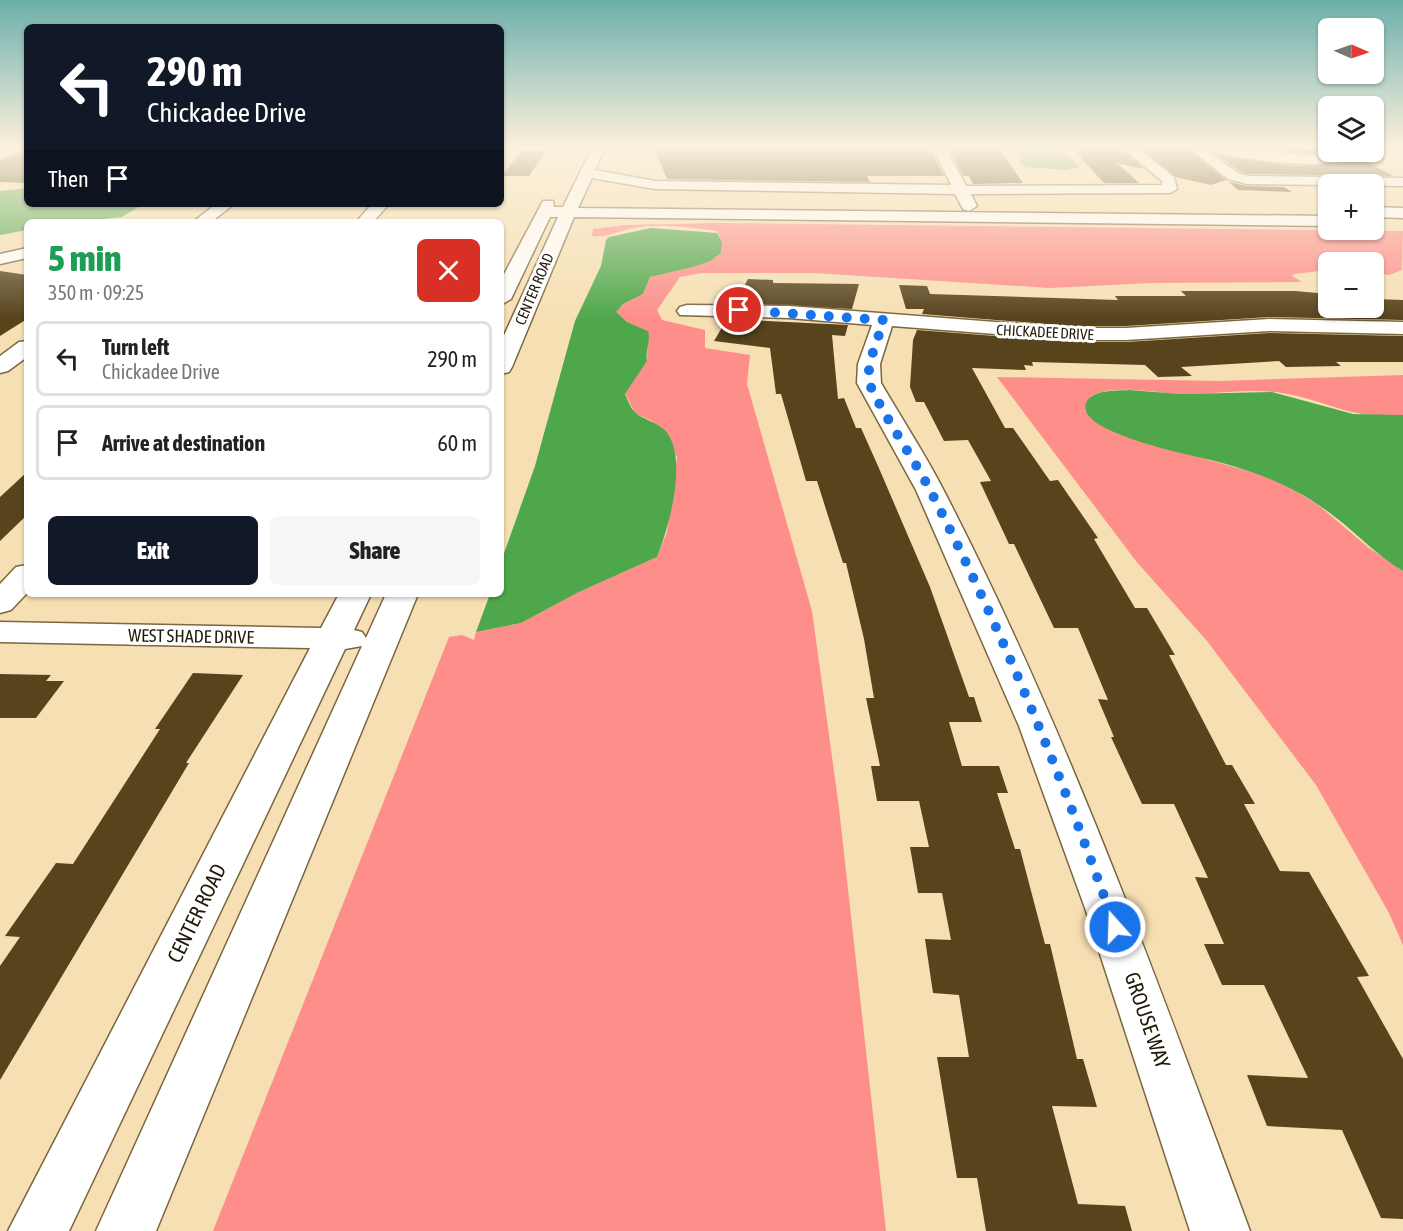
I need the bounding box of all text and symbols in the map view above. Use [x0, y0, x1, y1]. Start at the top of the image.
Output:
north arrow [1318, 18, 1384, 84]
map controls [1318, 18, 1384, 318]
text: 290 m [147, 47, 242, 95]
icon: left [48, 48, 126, 126]
button: layers [1318, 96, 1384, 162]
text: Chickadee Drive [147, 97, 306, 128]
icon: arrive [101, 162, 134, 195]
text: Then [48, 166, 89, 192]
button: + [1318, 174, 1384, 240]
text: 5 min [48, 237, 122, 279]
button: close [417, 239, 480, 302]
street label: CENTER ROAD [511, 251, 557, 327]
button: − [1318, 252, 1384, 318]
text: 350 m · 09:25 [48, 281, 144, 304]
pin [713, 284, 764, 335]
icon: arrive [722, 293, 755, 326]
street label: CHICKADEE DRIVE [996, 321, 1095, 343]
text: Turn left [102, 334, 169, 360]
icon: left [51, 342, 84, 375]
text: 290 m [427, 346, 477, 372]
text: Chickadee Drive [102, 360, 220, 383]
icon: arrive [51, 426, 84, 459]
text: Arrive at destination [102, 430, 265, 456]
text: 60 m [437, 430, 477, 456]
button: Exit [48, 516, 258, 585]
button: Share [270, 516, 480, 585]
street label: WEST SHADE DRIVE [128, 624, 254, 648]
street label: CENTER ROAD [162, 860, 230, 966]
position arrow [1083, 895, 1147, 959]
street label: GROUSE WAY [1120, 969, 1176, 1072]

